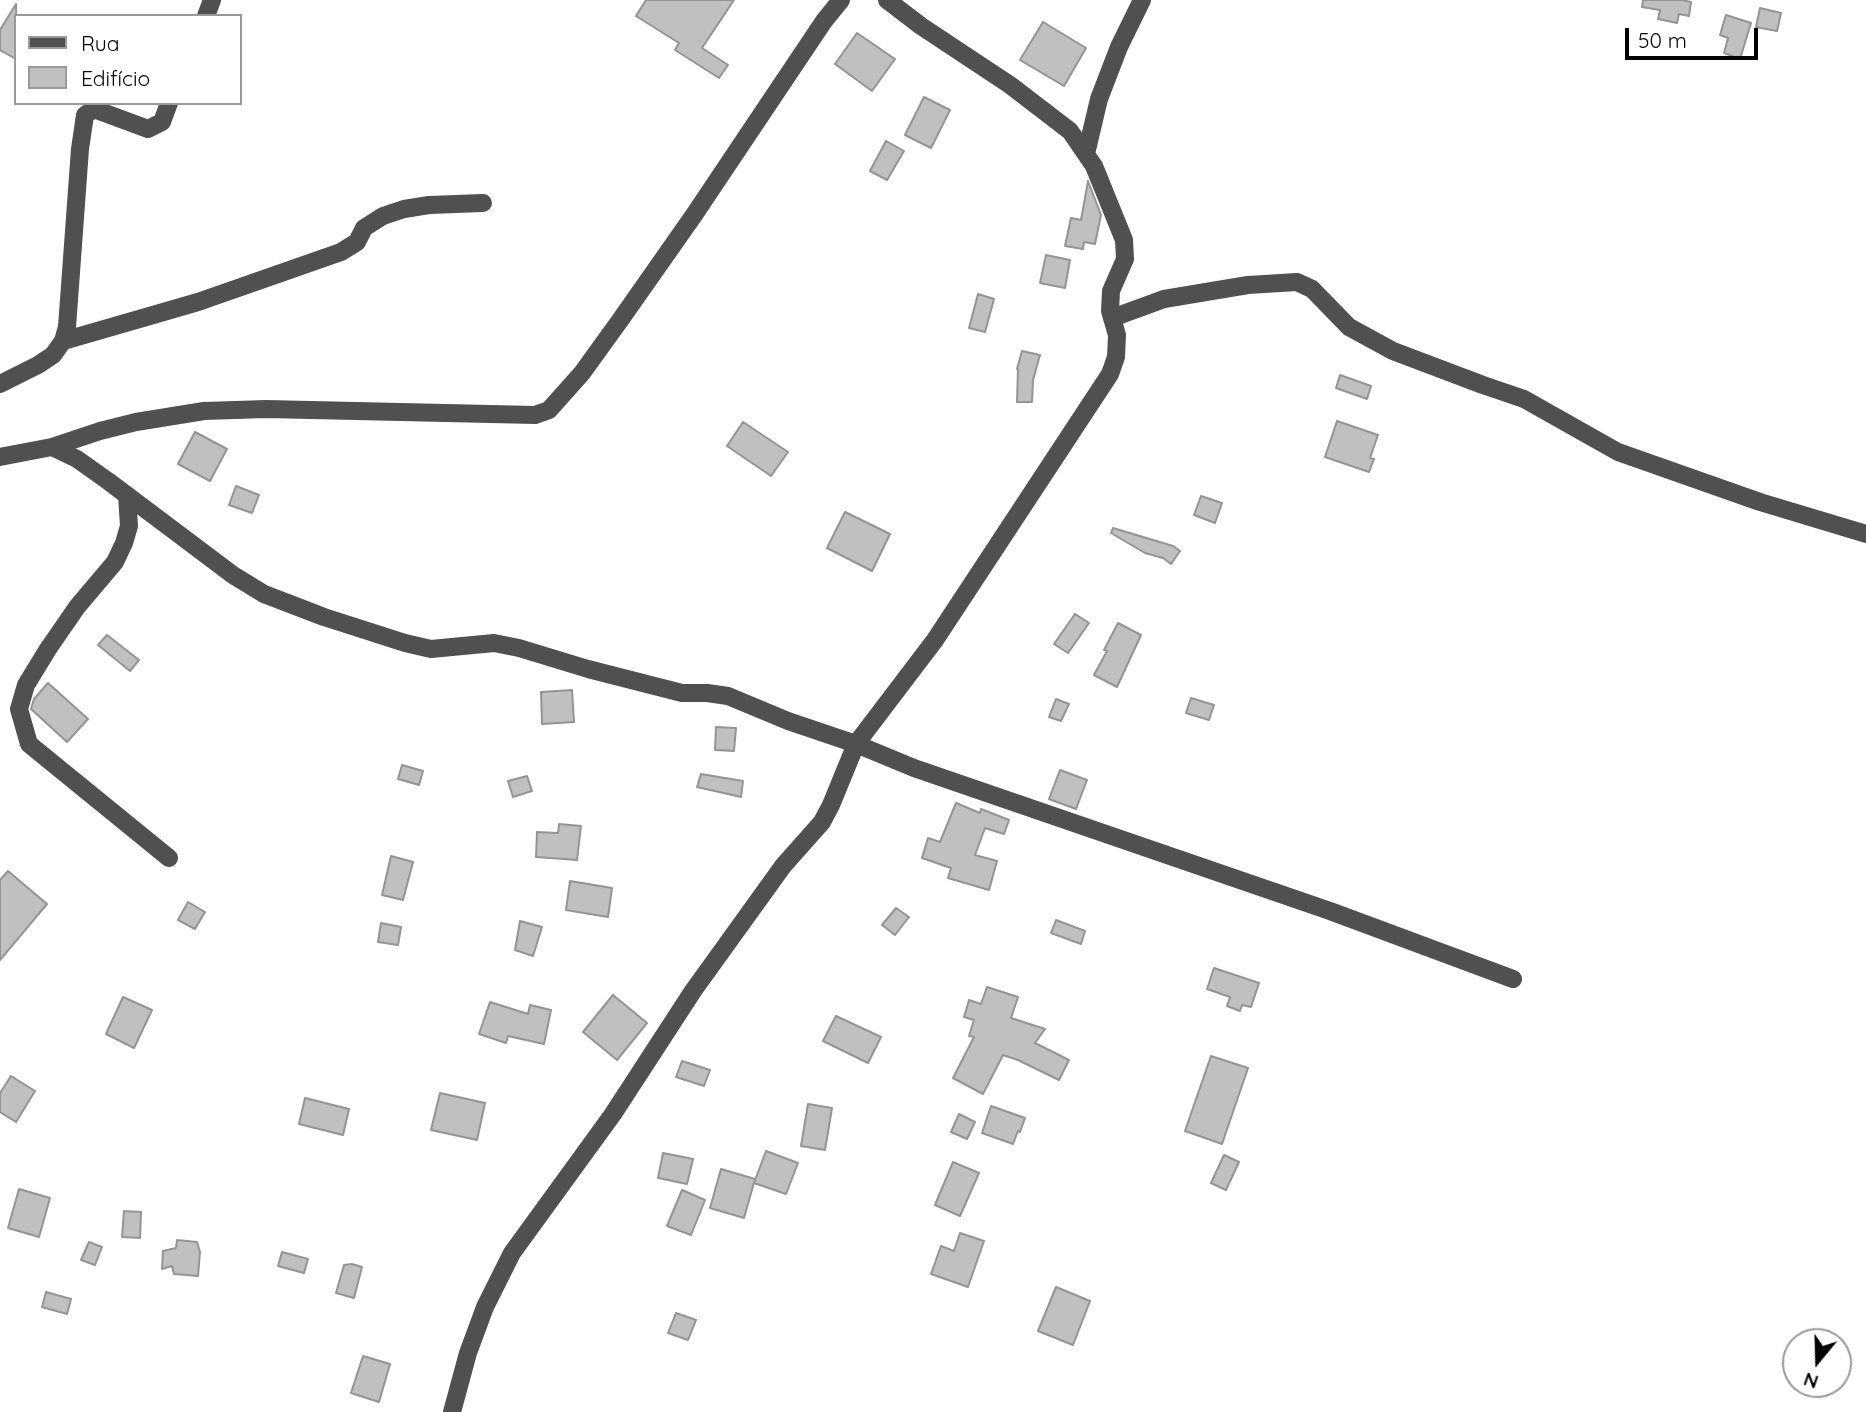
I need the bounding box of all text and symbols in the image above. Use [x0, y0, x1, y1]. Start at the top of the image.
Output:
legend [14, 14, 242, 105]
scale bar [1628, 14, 1761, 58]
text: 50 m [1638, 27, 1687, 53]
text: Rua [81, 30, 120, 56]
text: Edifício [81, 65, 150, 91]
north arrow [1782, 1328, 1852, 1398]
text: N [1800, 1367, 1821, 1395]

